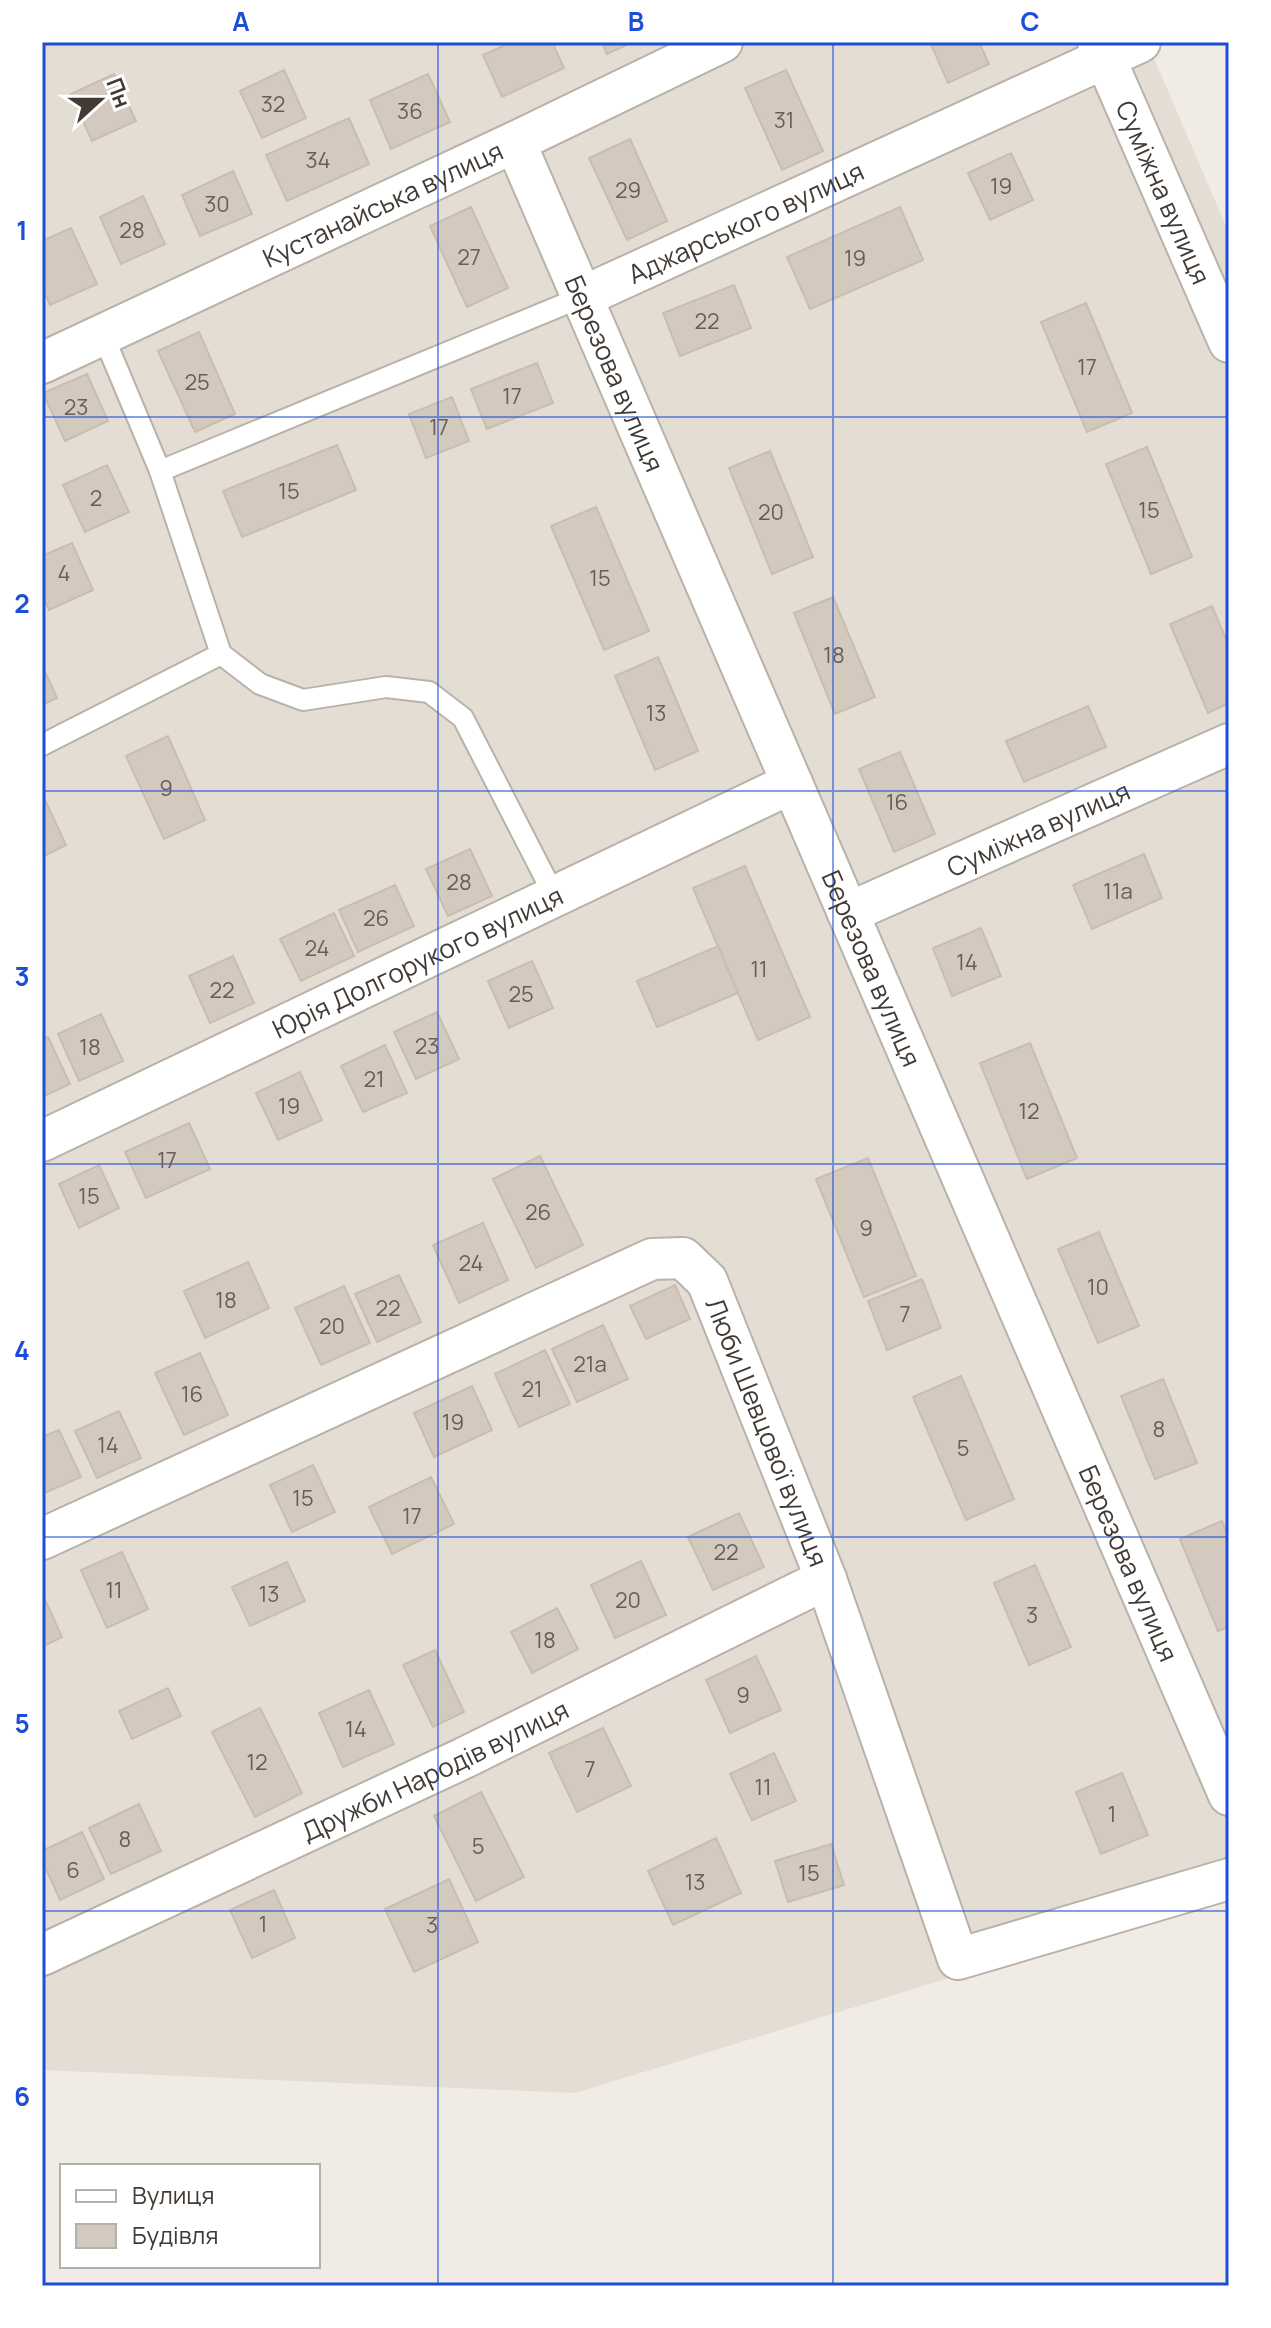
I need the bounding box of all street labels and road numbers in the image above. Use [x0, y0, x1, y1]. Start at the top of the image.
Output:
street label: Суміжна вулиця [1108, 95, 1220, 290]
street label: Кустанайська вулиця [257, 132, 509, 275]
street label: Аджарського вулиця [622, 153, 869, 292]
street label: Березова вулиця [557, 270, 673, 477]
street label: Суміжна вулиця [941, 772, 1135, 885]
street label: Березова вулиця [814, 864, 930, 1072]
street label: Юрія Долгорукого вулиця [266, 877, 569, 1047]
street label: Люби Шевцової вулиця [698, 1292, 837, 1571]
street label: Березова вулиця [1071, 1459, 1187, 1667]
street label: Дружби Народів вулиця [295, 1691, 575, 1850]

